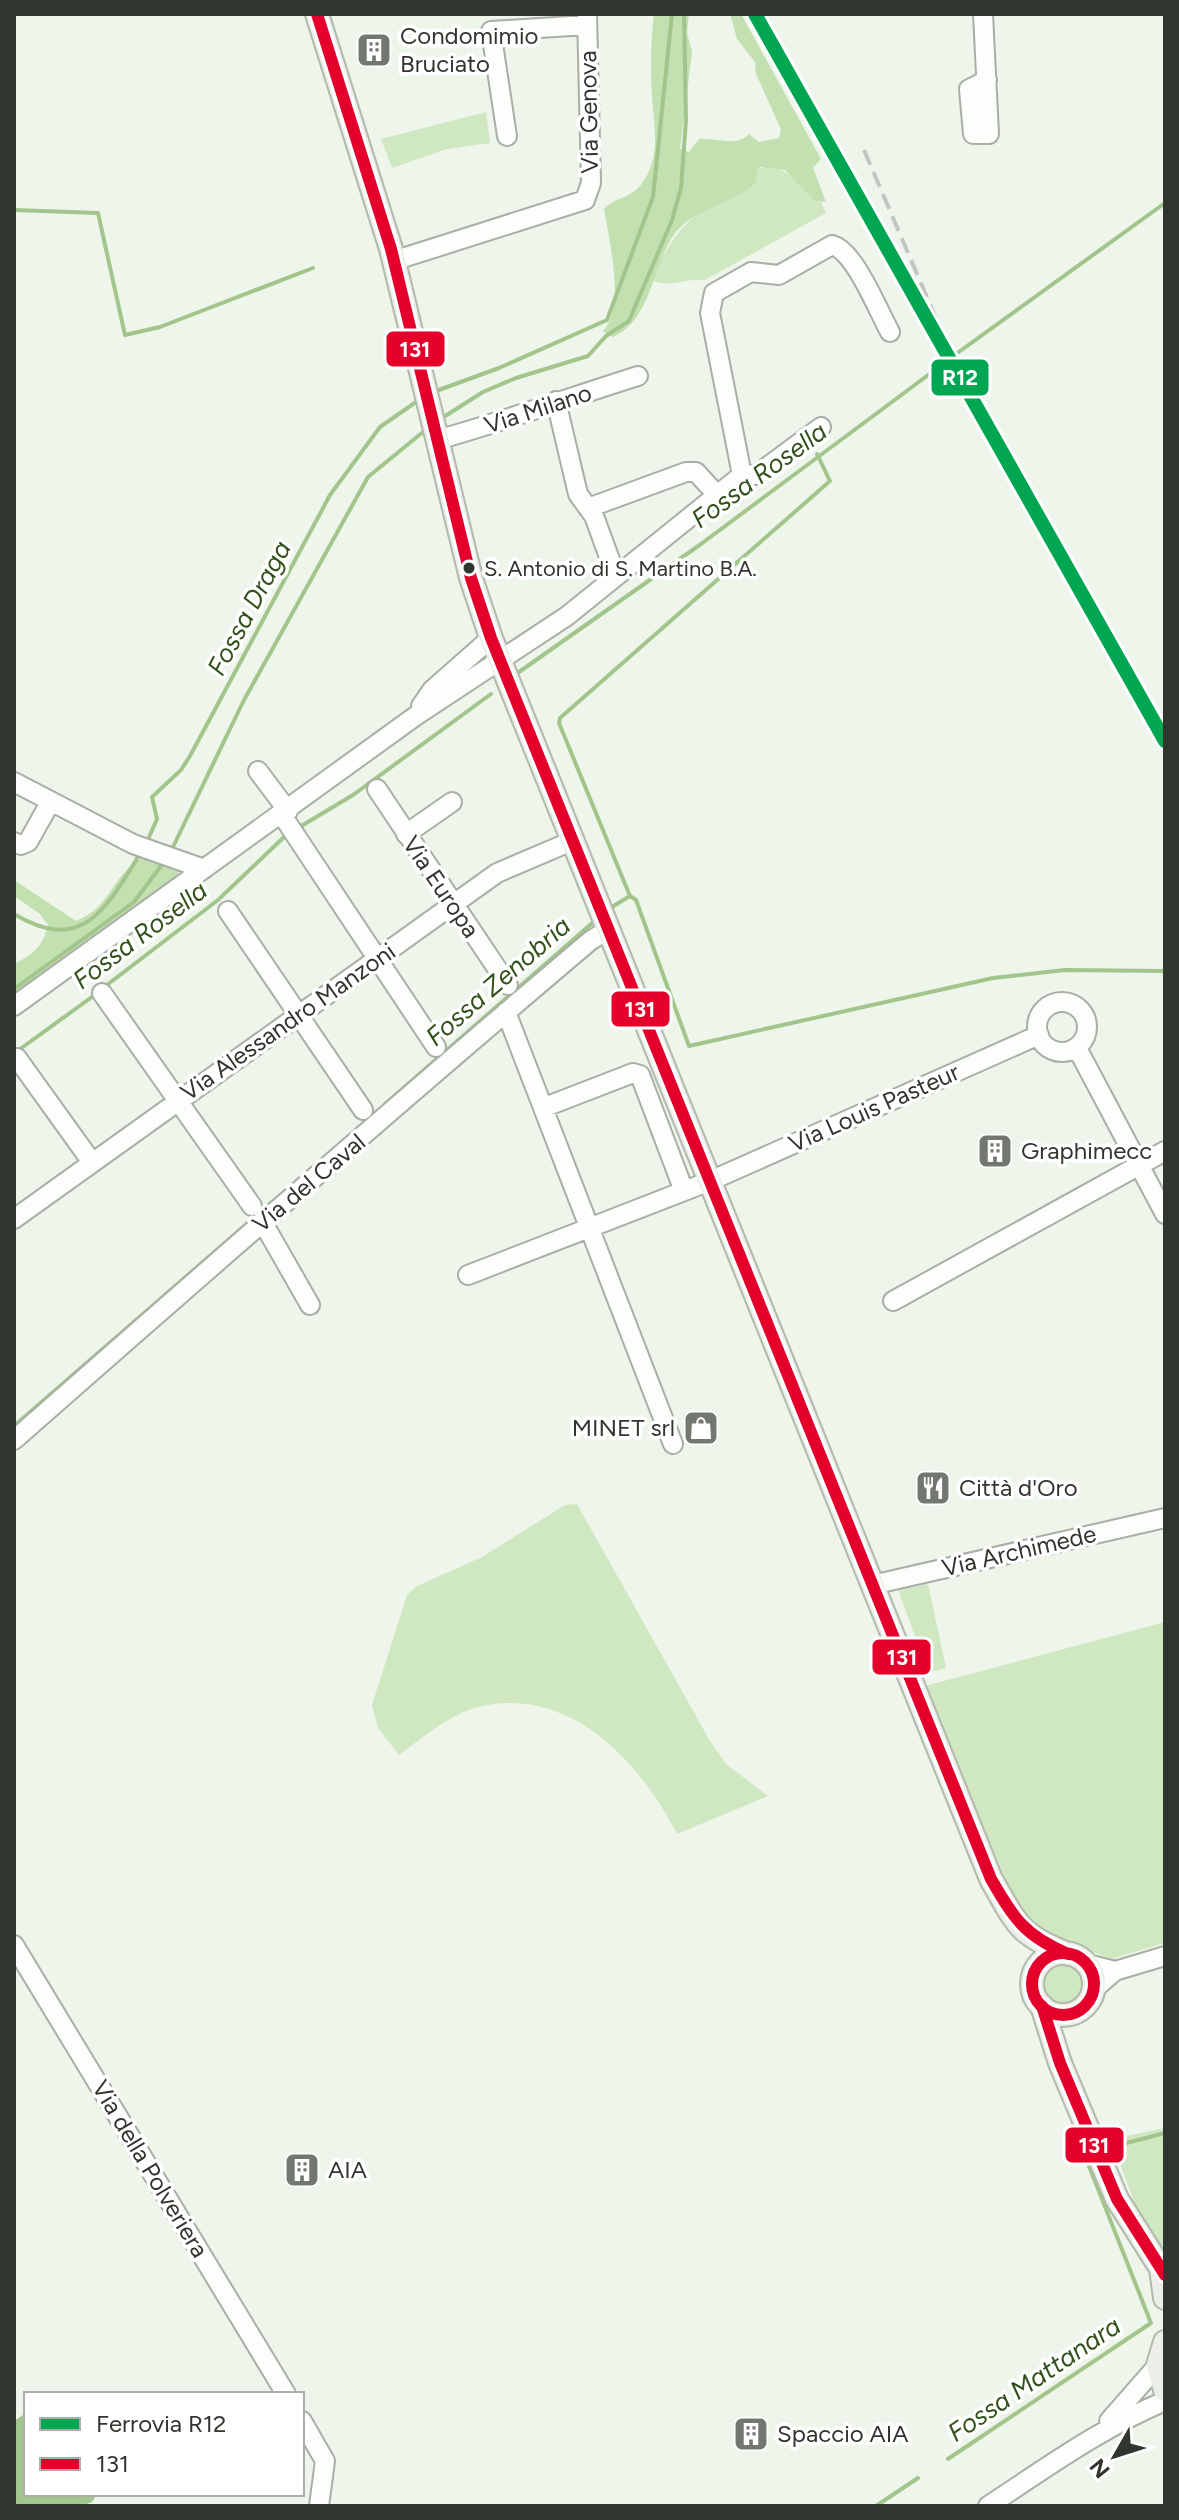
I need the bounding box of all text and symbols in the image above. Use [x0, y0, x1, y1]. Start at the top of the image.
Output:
place label: Condomimio Bruciato [400, 21, 539, 78]
building icon: Condomimio Bruciato [355, 31, 393, 69]
street label: Via Genova [573, 50, 604, 174]
line badge: 131 [385, 330, 446, 368]
text: 131 [400, 336, 430, 363]
line badge: R12 [930, 358, 990, 397]
text: R12 [942, 364, 978, 391]
street label: Via Milano [481, 378, 595, 439]
water label: Fossa Rosella [685, 415, 833, 535]
water label: Fossa Draga [200, 535, 298, 681]
place label: S. Antonio di S. Martino B.A. [484, 555, 757, 582]
marker: S. Antonio di S. Martino B.A. [461, 560, 477, 576]
street label: Via Europa [397, 830, 486, 943]
water label: Fossa Rosella [67, 874, 213, 996]
water label: Fossa Zenobria [419, 910, 577, 1052]
street label: Via Alessandro Manzoni [175, 936, 401, 1107]
line badge: 131 [610, 990, 671, 1028]
text: 131 [625, 996, 655, 1023]
street label: Via Louis Pasteur [784, 1057, 964, 1158]
street label: Via del Caval [247, 1127, 371, 1238]
building icon: Graphimecc [976, 1132, 1014, 1170]
place label: Graphimecc [1021, 1136, 1152, 1165]
shop icon: MINET srl [682, 1409, 720, 1447]
place label: MINET srl [572, 1413, 675, 1442]
restaurant icon: Città d'Oro [914, 1469, 952, 1507]
place label: Città d'Oro [959, 1473, 1078, 1502]
street label: Via Archimede [939, 1519, 1099, 1582]
line badge: 131 [871, 1638, 932, 1676]
text: 131 [887, 1644, 917, 1671]
street label: Via della Polveriera [86, 2075, 215, 2263]
line badge: 131 [1064, 2126, 1125, 2164]
text: 131 [1079, 2132, 1109, 2159]
building icon: AIA [283, 2151, 321, 2189]
place label: AIA [328, 2155, 368, 2184]
water label: Fossa Mattanara [941, 2309, 1127, 2449]
legend [24, 2392, 304, 2496]
text: Ferrovia R12 [96, 2409, 226, 2438]
building icon: Spaccio AIA [732, 2415, 770, 2453]
north arrow [1075, 2416, 1155, 2496]
place label: Spaccio AIA [777, 2419, 909, 2448]
text: 131 [96, 2449, 129, 2478]
text: N [1084, 2453, 1116, 2483]

